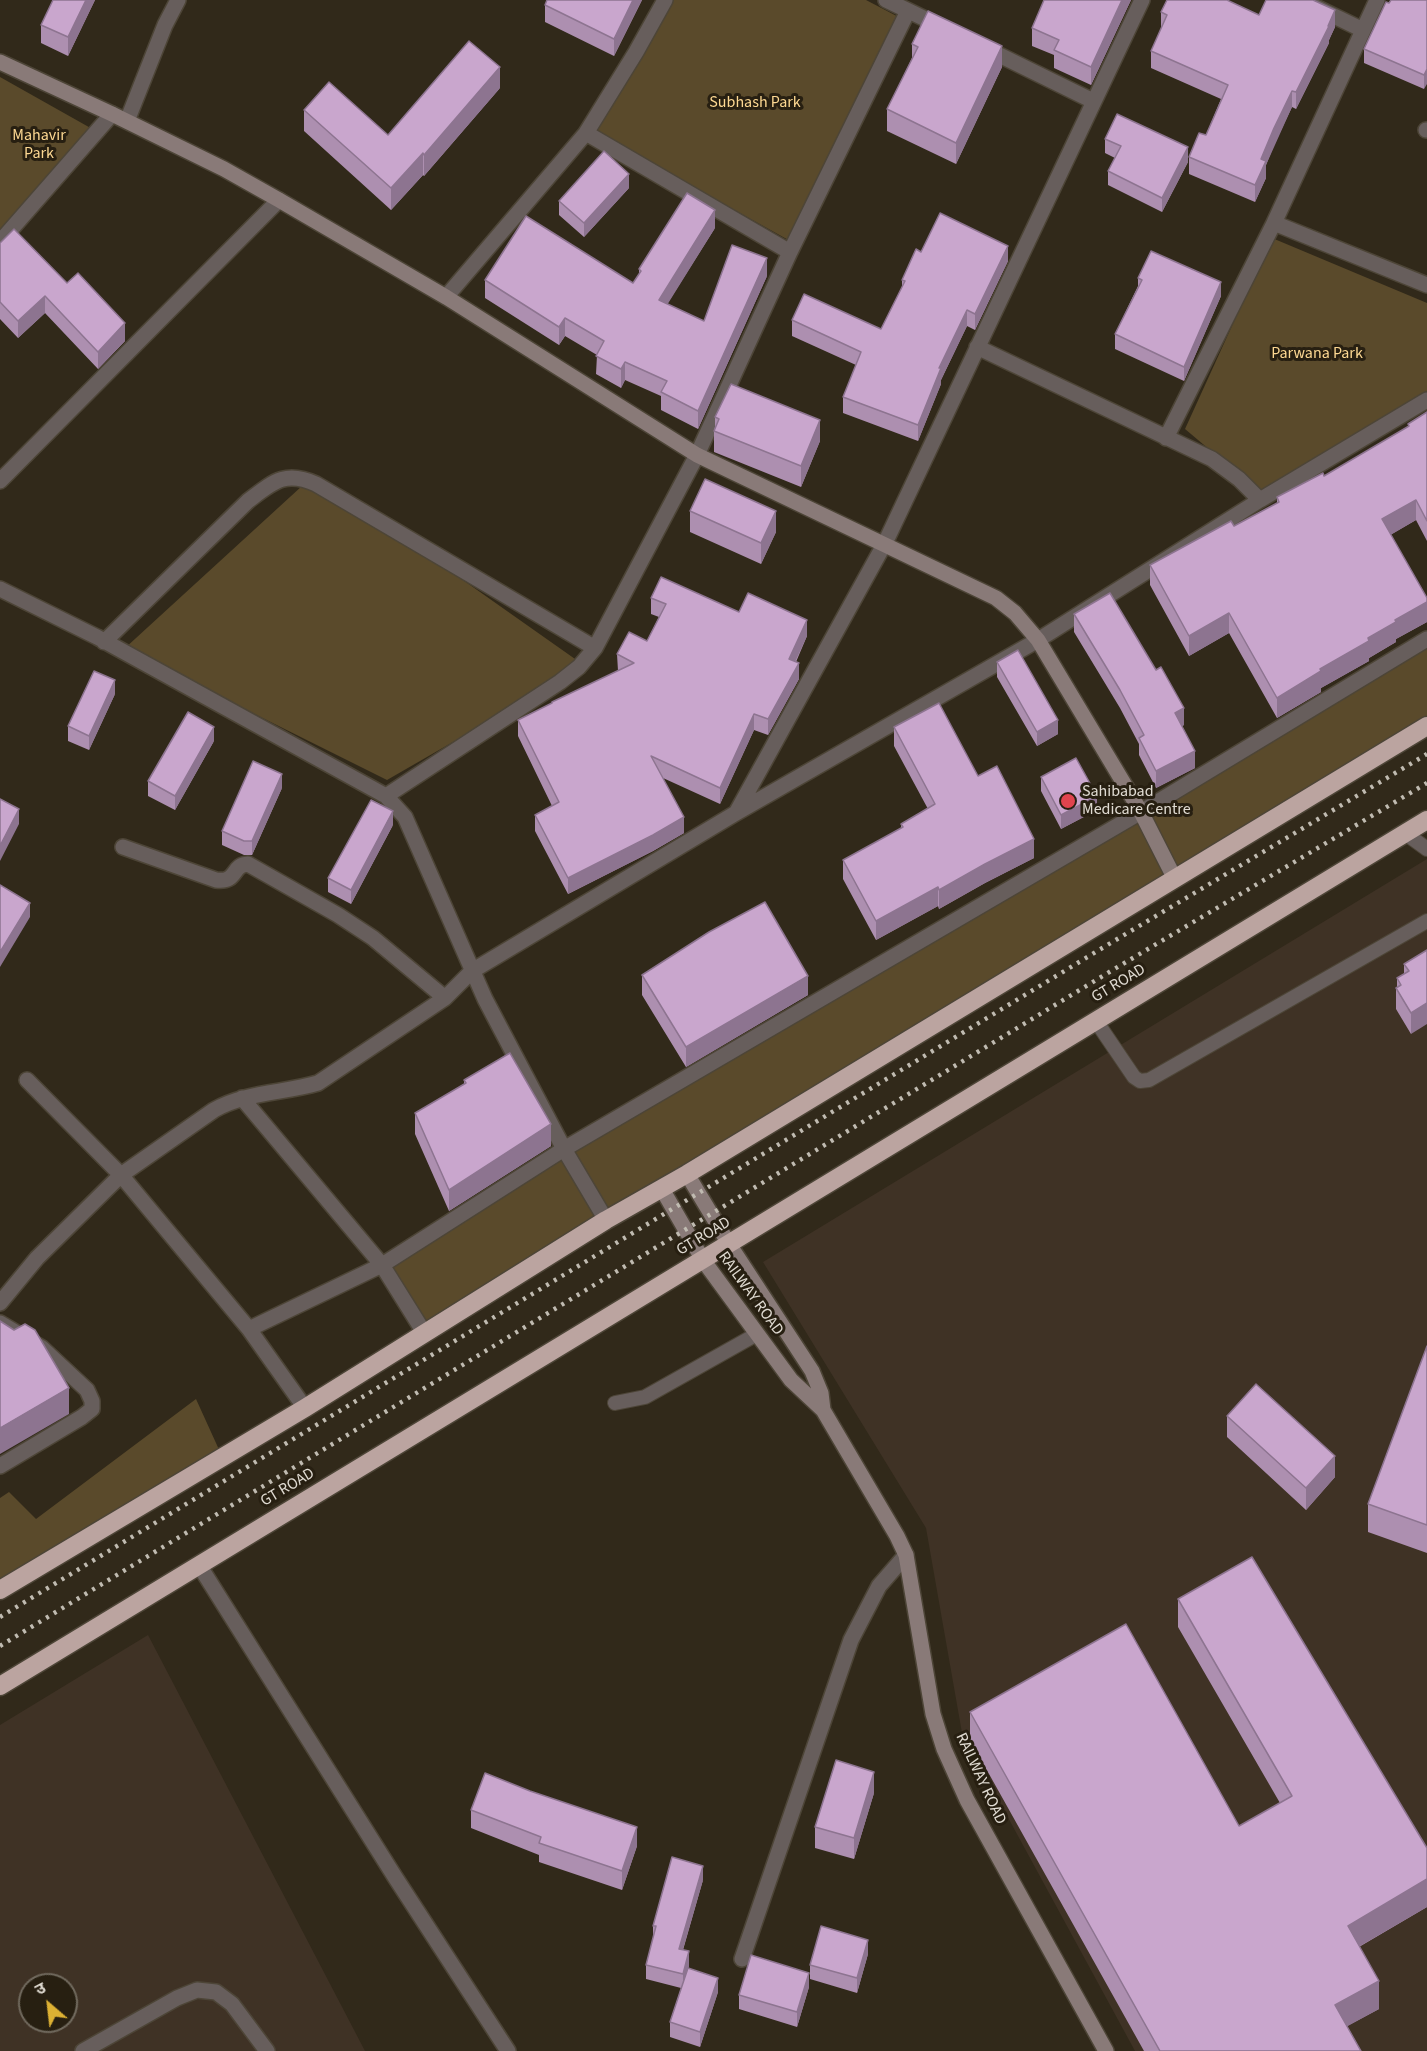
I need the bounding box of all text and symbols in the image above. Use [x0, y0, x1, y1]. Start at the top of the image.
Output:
park label: Subhash Park [709, 93, 801, 113]
park label: Mahavir Park [12, 126, 66, 164]
park label: Parwana Park [1271, 344, 1363, 364]
place label: Sahibabad Medicare Centre [1082, 782, 1191, 820]
marker: Sahibabad Medicare Centre [1059, 792, 1077, 810]
street label: GT ROAD [1089, 960, 1149, 1008]
street label: GT ROAD [674, 1213, 734, 1261]
street label: RAILWAY ROAD [713, 1248, 787, 1340]
street label: GT ROAD [258, 1464, 318, 1512]
street label: RAILWAY ROAD [950, 1730, 1010, 1828]
north arrow [18, 1973, 78, 2033]
text: उ [31, 1977, 50, 2001]

